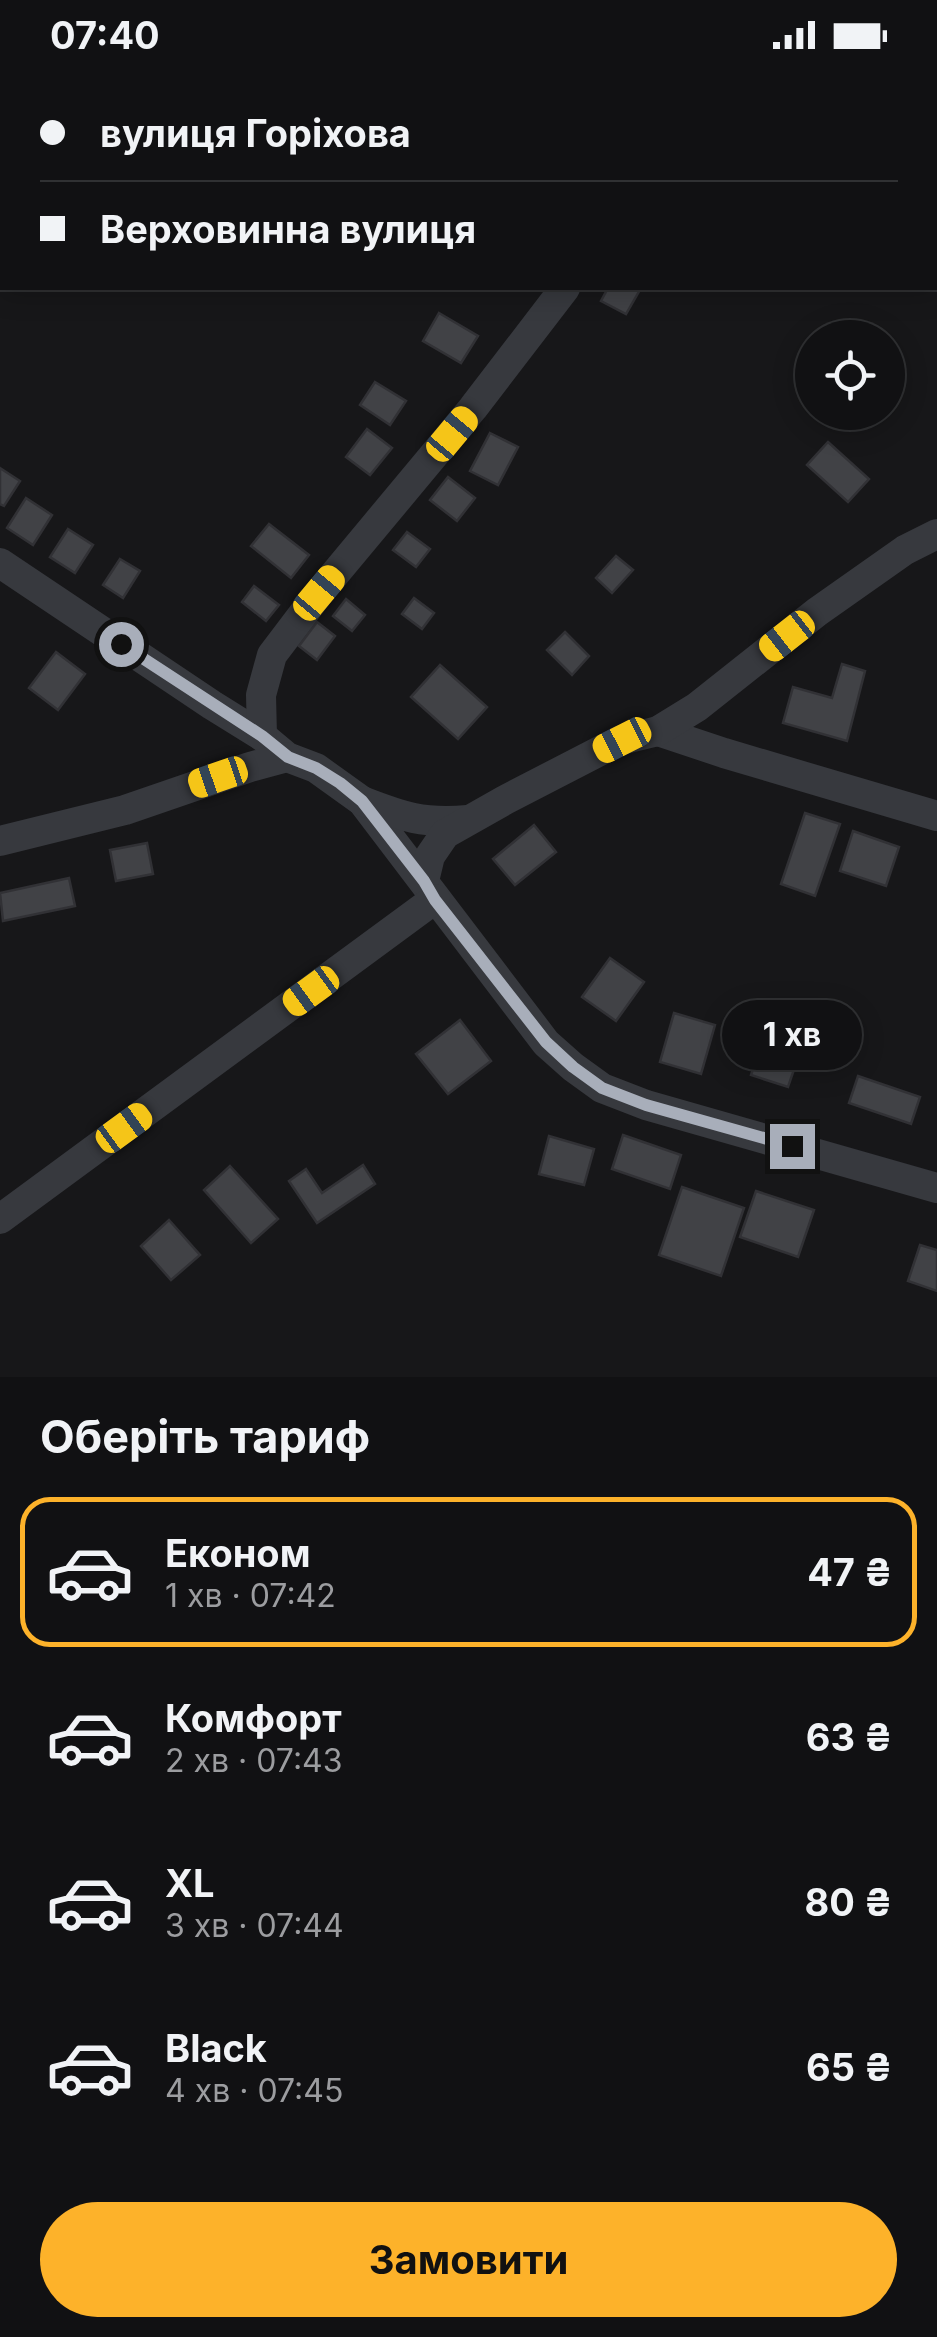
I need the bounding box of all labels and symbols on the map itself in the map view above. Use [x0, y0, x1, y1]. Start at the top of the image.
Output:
car [421, 401, 483, 467]
car [288, 560, 350, 626]
car [754, 606, 820, 666]
route start [99, 622, 144, 667]
car [588, 713, 656, 767]
car [185, 753, 251, 801]
car [278, 961, 344, 1021]
callout: 1 хв [722, 1001, 862, 1071]
car [91, 1098, 157, 1158]
route end [770, 1124, 815, 1169]

